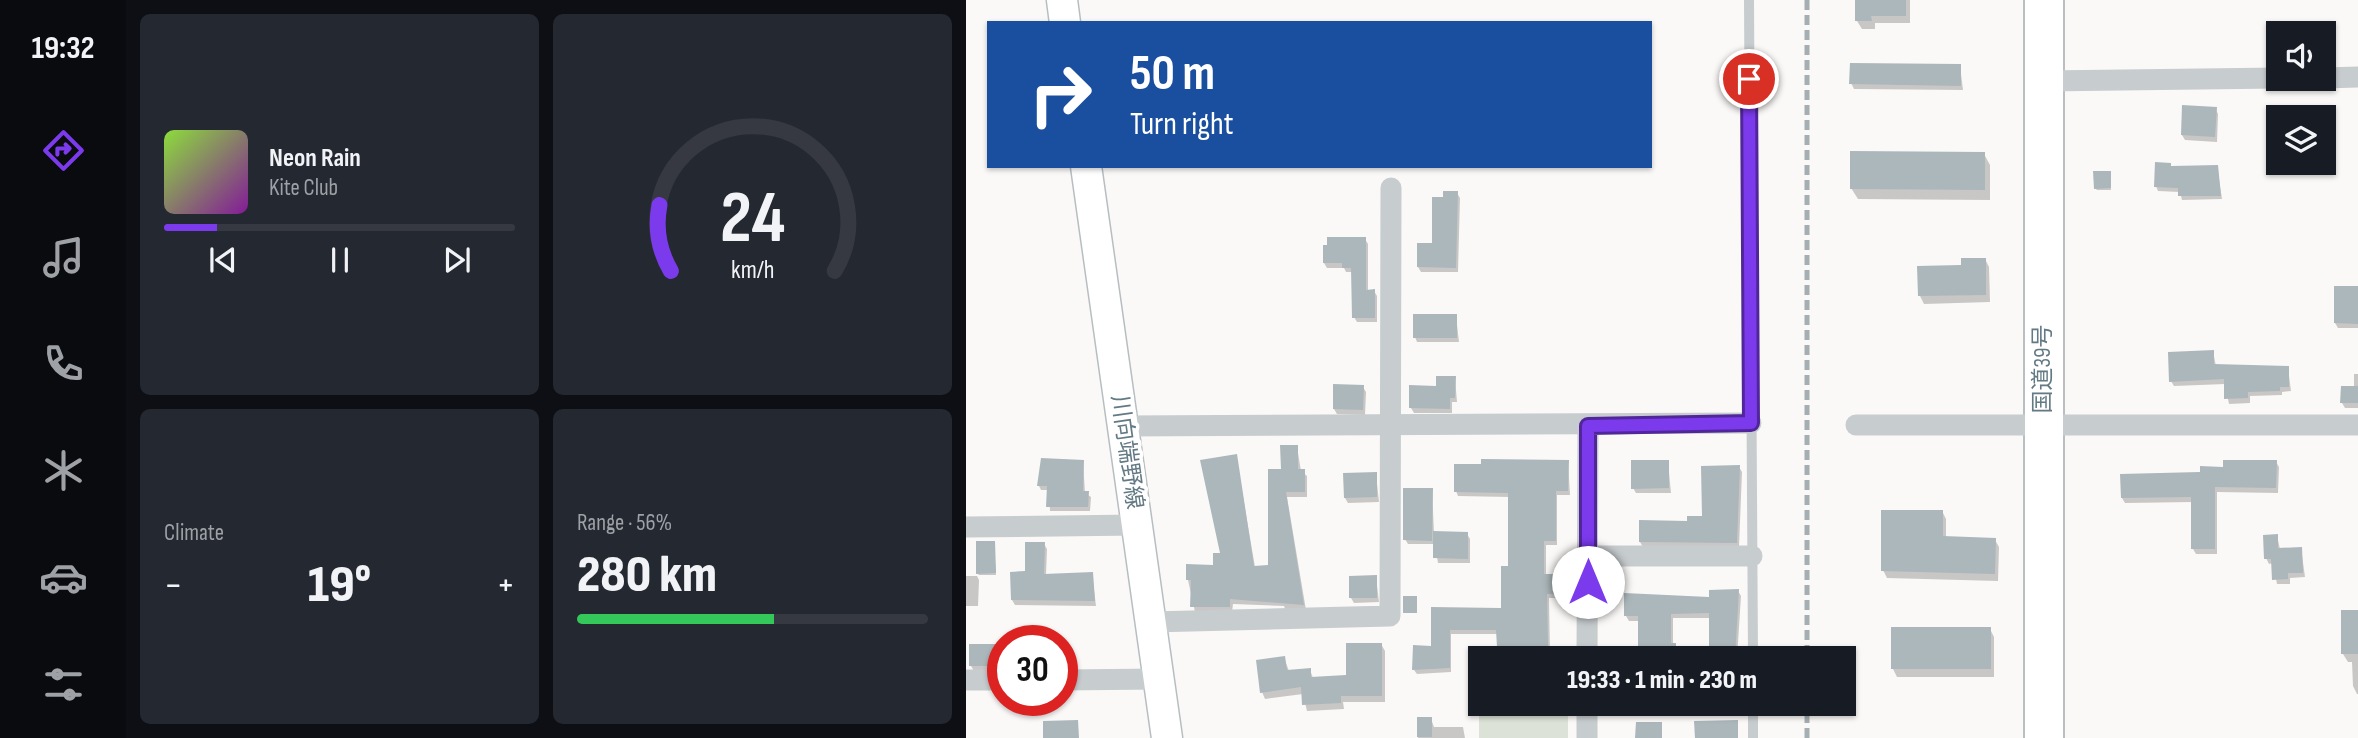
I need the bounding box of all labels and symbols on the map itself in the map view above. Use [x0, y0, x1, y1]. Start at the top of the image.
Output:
pin [1719, 49, 1779, 109]
street label: 国道39号 [2029, 325, 2057, 413]
street label: 川向端野線 [1105, 393, 1149, 511]
position arrow [1551, 545, 1625, 619]
speed limit sign: 30 [987, 625, 1078, 716]

